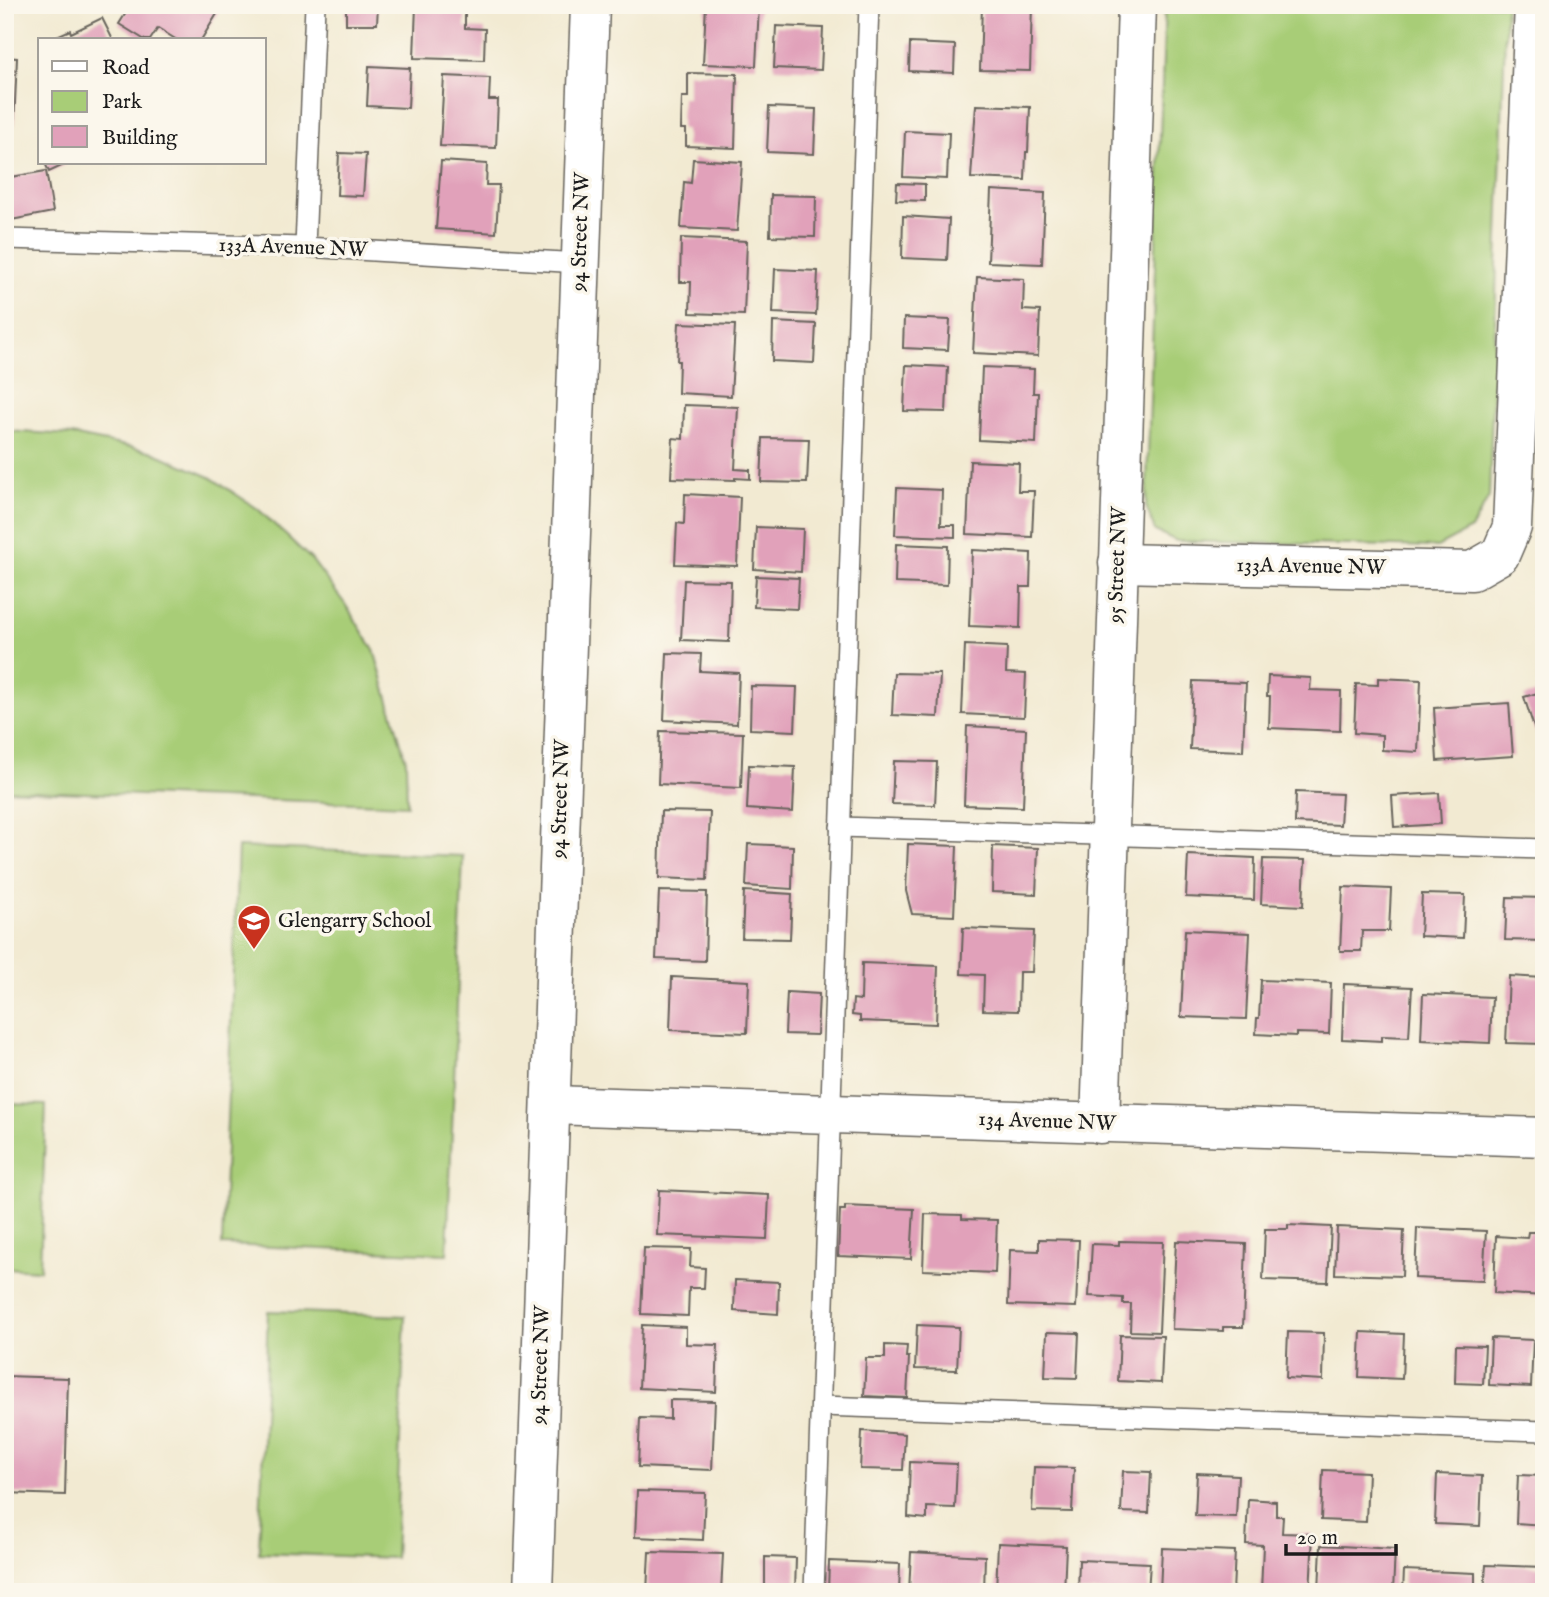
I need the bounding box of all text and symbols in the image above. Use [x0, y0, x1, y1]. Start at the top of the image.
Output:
legend [38, 38, 266, 164]
text: Road [102, 55, 150, 82]
text: Park [102, 89, 143, 116]
text: Building [102, 125, 178, 152]
street label: 94 Street NW [565, 171, 597, 293]
street label: 133A Avenue NW [218, 232, 369, 264]
street label: 95 Street NW [1102, 505, 1134, 625]
street label: 133A Avenue NW [1236, 552, 1387, 582]
street label: 94 Street NW [545, 738, 577, 860]
school or university icon: Glengarry School [235, 902, 273, 951]
place label: Glengarry School [278, 908, 431, 935]
street label: 134 Avenue NW [978, 1106, 1117, 1138]
street label: 94 Street NW [525, 1304, 557, 1426]
scale bar [1286, 1513, 1397, 1557]
text: 20 m [1297, 1525, 1338, 1552]

